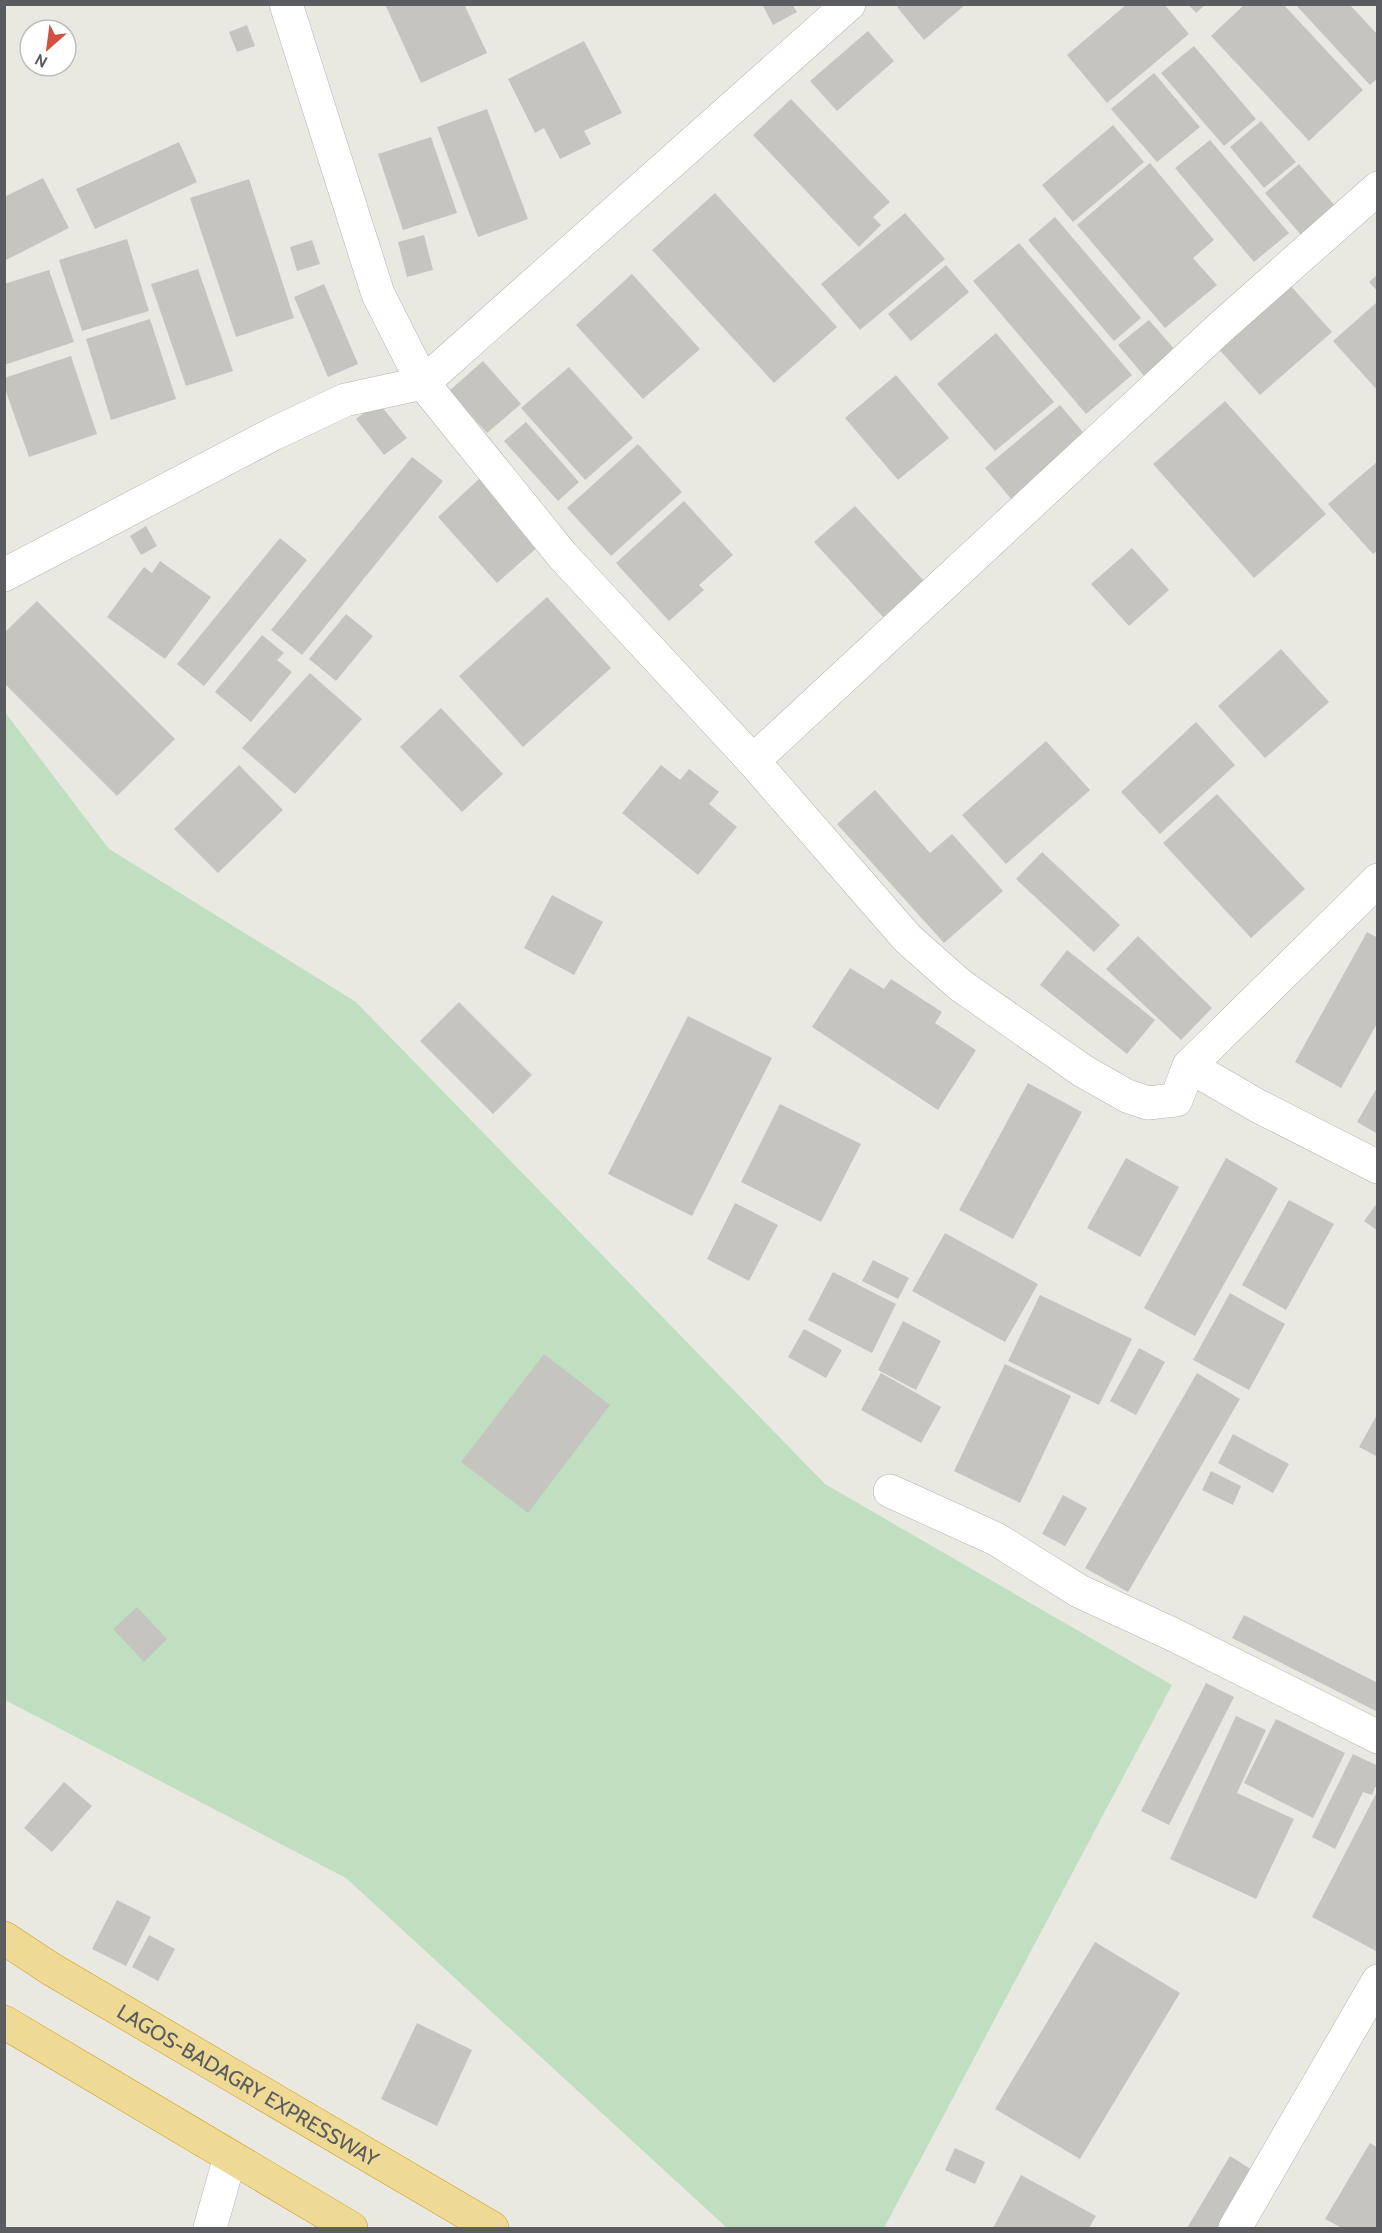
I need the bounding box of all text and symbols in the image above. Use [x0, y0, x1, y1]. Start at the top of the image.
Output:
north arrow [18, 18, 78, 78]
text: N [32, 50, 51, 72]
street label: LAGOS-BADAGRY EXPRESSWAY [113, 1998, 384, 2172]

